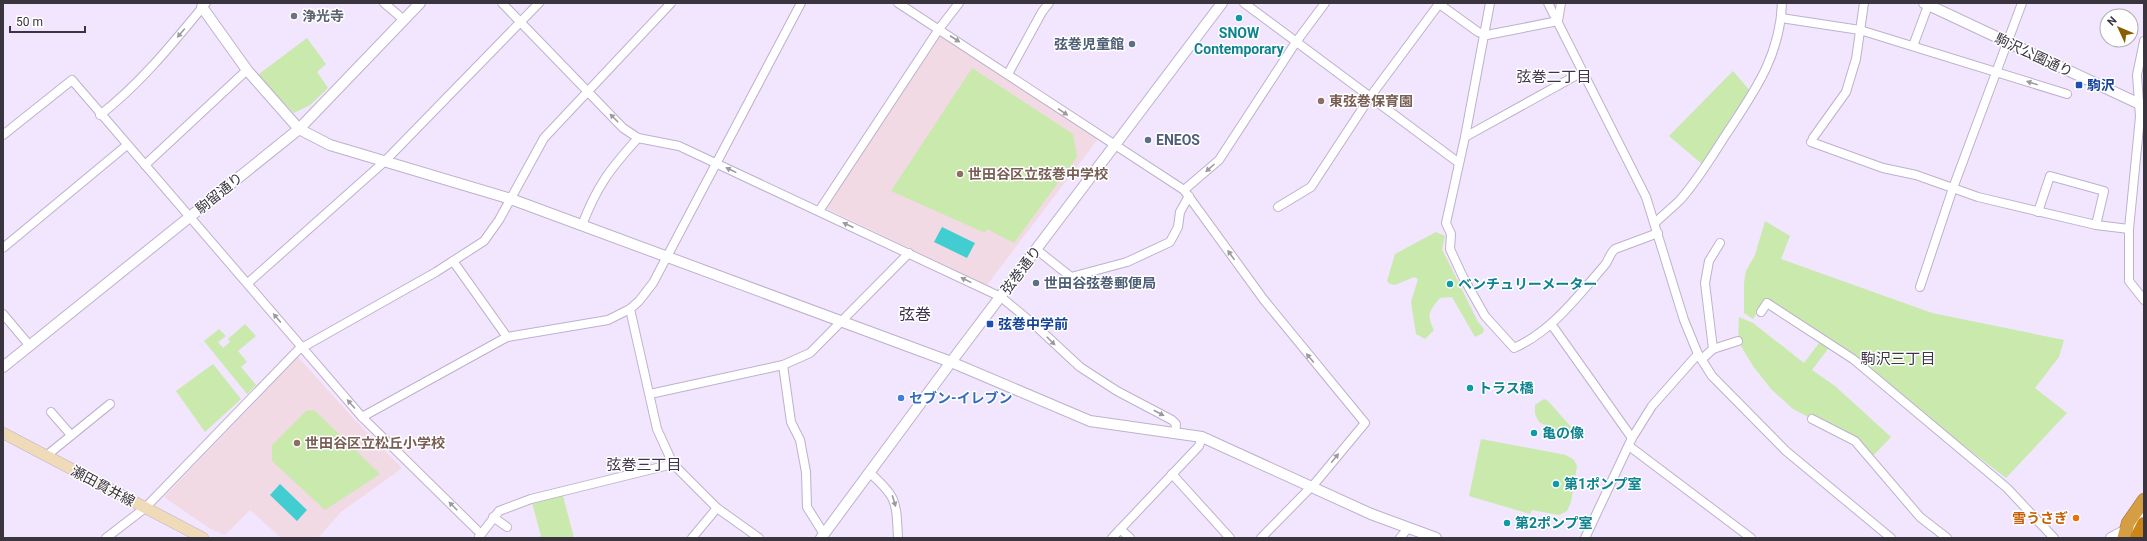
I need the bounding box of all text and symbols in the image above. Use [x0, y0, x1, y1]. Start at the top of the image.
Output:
scale bar [10, 8, 85, 34]
place label: 浄光寺 [302, 8, 344, 24]
north arrow [2099, 8, 2139, 48]
marker: 浄光寺 [289, 11, 299, 21]
marker: SNOW Contemporary [1234, 13, 1244, 23]
text: N [2105, 14, 2120, 29]
text: 50 m [16, 15, 43, 29]
place label: SNOW Contemporary [1194, 25, 1285, 57]
one-way arrow [176, 28, 185, 38]
street label: 駒沢公園通り [1993, 30, 2075, 80]
one-way arrow [950, 35, 960, 43]
place label: 弦巻児童館 [1054, 36, 1124, 52]
marker: 弦巻児童館 [1127, 39, 1137, 49]
district label: 弦巻二丁目 [1516, 68, 1592, 86]
place label: 駒沢 [2087, 77, 2115, 93]
one-way arrow [2026, 80, 2038, 86]
marker: 駒沢 [2074, 80, 2084, 90]
place label: 東弦巻保育園 [1329, 93, 1413, 109]
marker: 東弦巻保育園 [1316, 96, 1326, 106]
one-way arrow [1057, 108, 1069, 115]
one-way arrow [609, 113, 619, 123]
place label: ENEOS [1156, 132, 1200, 148]
marker: ENEOS [1143, 135, 1153, 145]
one-way arrow [1206, 163, 1215, 172]
one-way arrow [725, 166, 736, 173]
place label: 世田谷区立弦巻中学校 [968, 166, 1108, 182]
street label: 駒留通り [192, 169, 246, 217]
marker: 世田谷区立弦巻中学校 [955, 169, 965, 179]
one-way arrow [843, 222, 854, 228]
street label: 弦巻通り [998, 243, 1044, 297]
one-way arrow [1227, 250, 1235, 261]
place label: 世田谷弦巻郵便局 [1044, 275, 1156, 291]
place label: ベンチュリーメーター [1458, 276, 1597, 292]
one-way arrow [960, 277, 972, 284]
marker: 世田谷弦巻郵便局 [1031, 278, 1041, 288]
marker: ベンチュリーメーター [1445, 279, 1455, 289]
district label: 弦巻 [899, 305, 931, 324]
one-way arrow [273, 312, 282, 323]
place label: 弦巻中学前 [998, 316, 1068, 332]
marker: 弦巻中学前 [985, 319, 995, 329]
one-way arrow [1046, 336, 1056, 346]
district label: 駒沢三丁目 [1860, 350, 1936, 368]
one-way arrow [1306, 353, 1315, 364]
place label: トラス橋 [1478, 380, 1534, 396]
marker: トラス橋 [1465, 383, 1475, 393]
place label: セブン-イレブン [909, 390, 1013, 406]
marker: セブン-イレブン [896, 393, 906, 403]
one-way arrow [347, 399, 356, 409]
one-way arrow [1153, 410, 1165, 416]
place label: 亀の像 [1542, 425, 1584, 441]
marker: 亀の像 [1529, 428, 1539, 438]
place label: 世田谷区立松丘小学校 [305, 435, 445, 451]
marker: 世田谷区立松丘小学校 [292, 438, 302, 448]
one-way arrow [1331, 453, 1340, 464]
district label: 弦巻三丁目 [606, 456, 682, 474]
street label: 瀬田貫井線 [68, 463, 138, 509]
place label: 第1ポンプ室 [1564, 476, 1642, 492]
marker: 第1ポンプ室 [1551, 479, 1561, 489]
one-way arrow [891, 495, 897, 507]
one-way arrow [448, 501, 458, 511]
place label: 雪うさぎ [2012, 510, 2068, 526]
marker: 雪うさぎ [2071, 513, 2081, 523]
place label: 第2ポンプ室 [1515, 515, 1593, 531]
marker: 第2ポンプ室 [1502, 518, 1512, 528]

